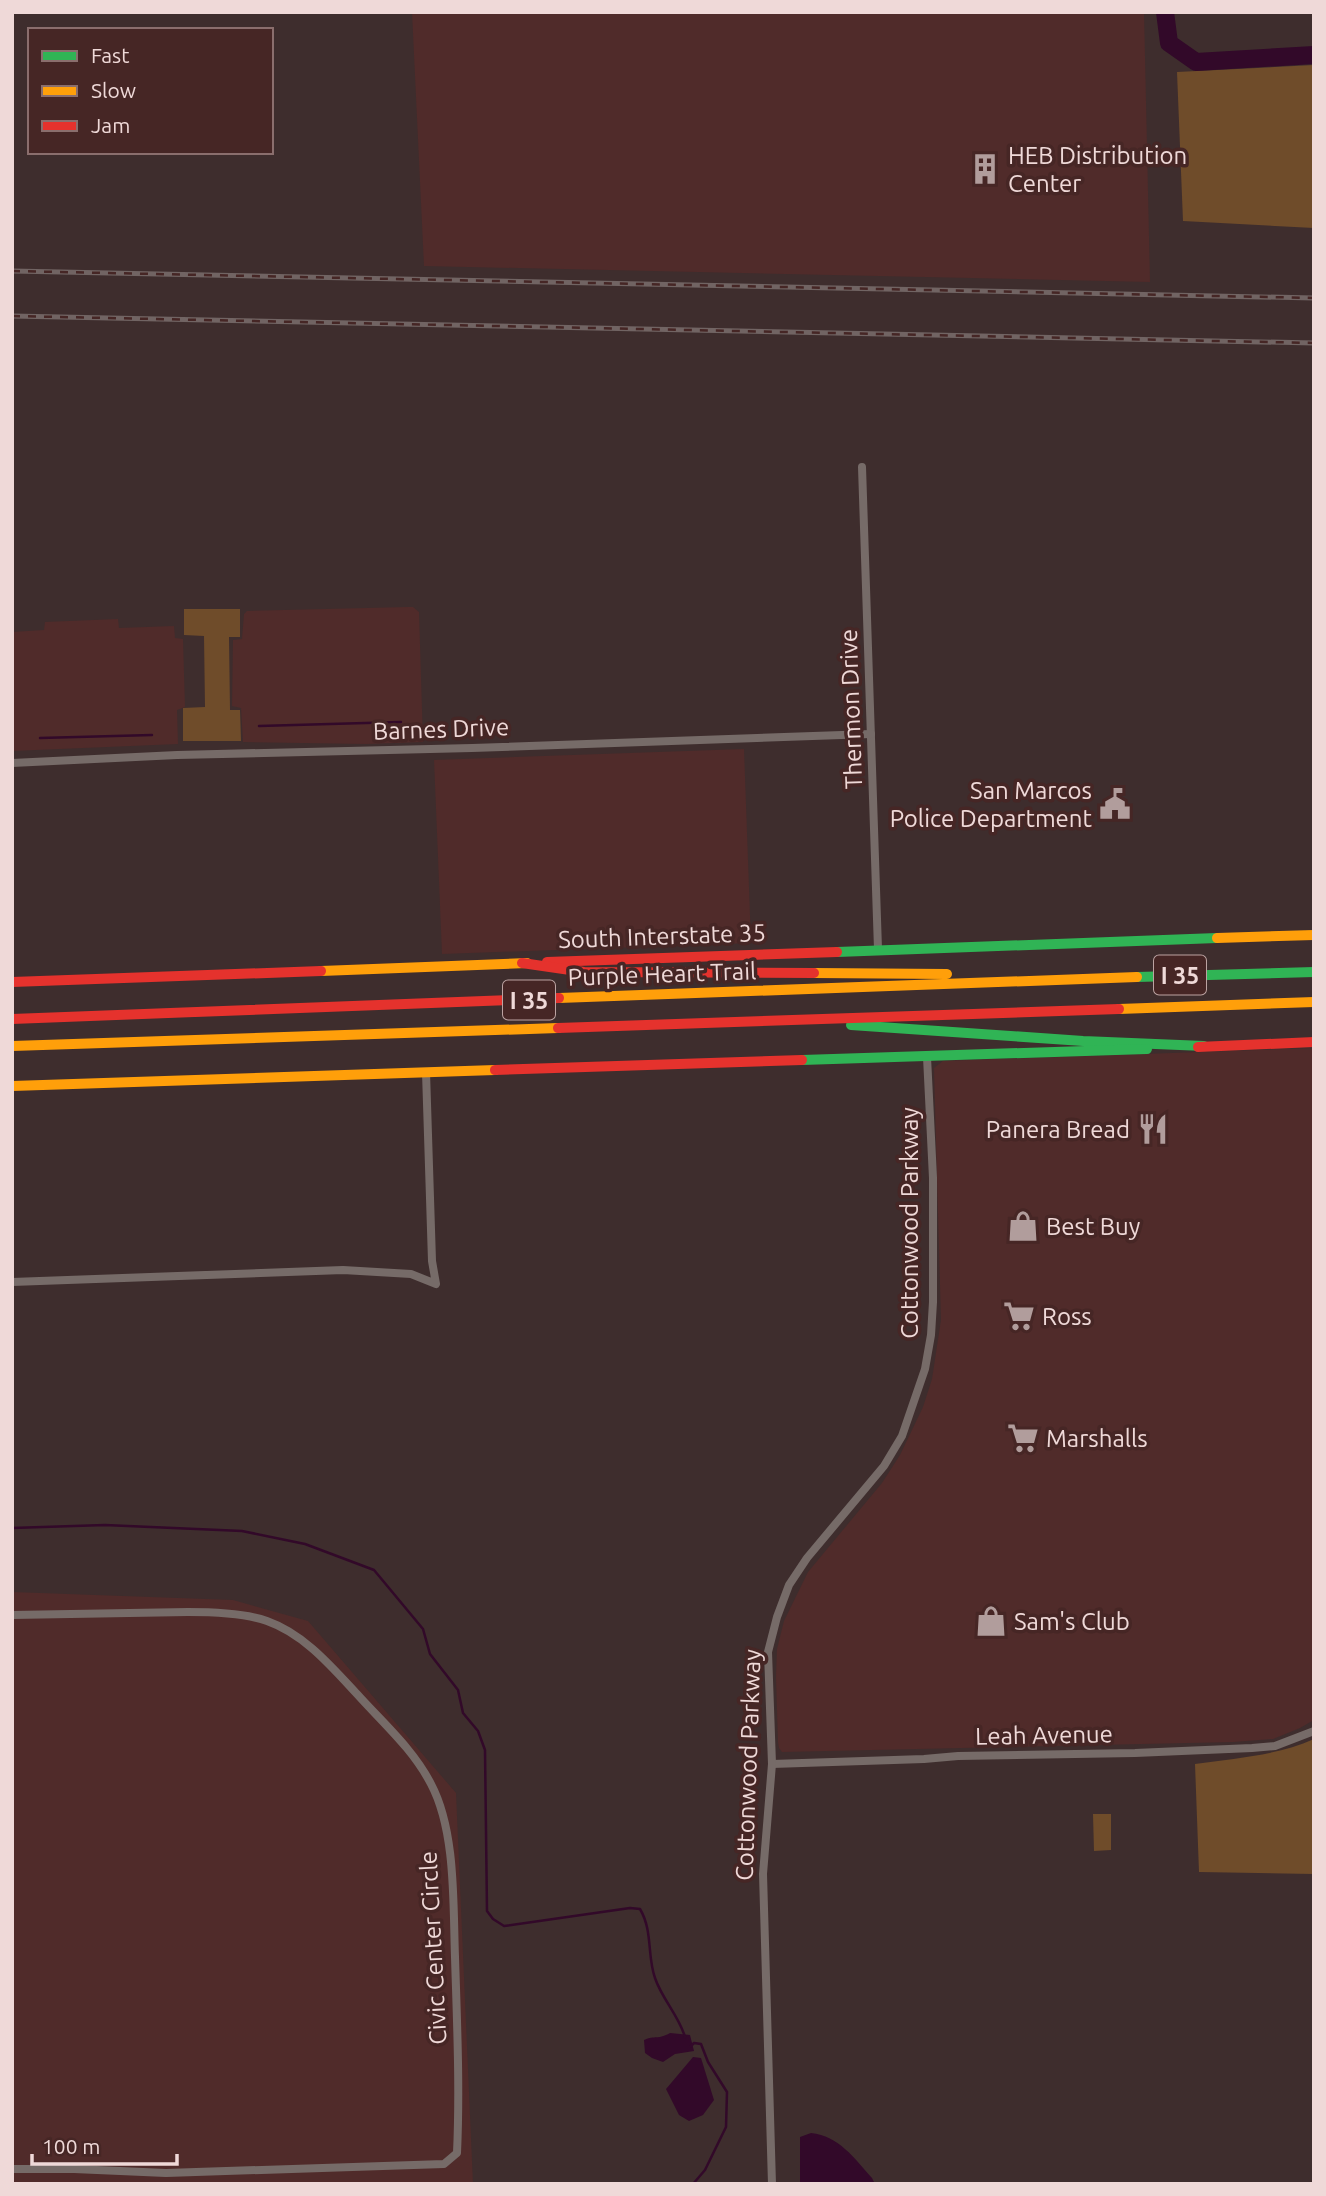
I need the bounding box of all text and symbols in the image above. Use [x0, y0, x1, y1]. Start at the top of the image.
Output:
legend [28, 28, 273, 154]
text: Fast [91, 43, 129, 67]
text: Slow [91, 78, 136, 102]
text: Jam [91, 113, 130, 137]
place label: HEB Distribution Center [1008, 142, 1187, 197]
building icon: HEB Distribution Center [968, 152, 1002, 186]
street label: Thermon Drive [835, 629, 867, 789]
street label: Barnes Drive [372, 713, 510, 745]
place label: San Marcos Police Department [890, 777, 1093, 832]
public building icon: San Marcos Police Department [1098, 787, 1132, 821]
street label: South Interstate 35 [558, 919, 766, 953]
road number: I 35 [1154, 956, 1206, 994]
street label: Purple Heart Trail [567, 957, 757, 991]
road number: I 35 [503, 981, 555, 1020]
street label: Cottonwood Parkway [896, 1107, 923, 1339]
restaurant icon: Panera Bread [1136, 1112, 1170, 1146]
place label: Panera Bread [986, 1116, 1130, 1143]
shop icon: Best Buy [1006, 1209, 1040, 1243]
place label: Best Buy [1046, 1213, 1141, 1240]
supermarket icon: Ross [1002, 1299, 1036, 1333]
place label: Ross [1042, 1303, 1092, 1330]
supermarket icon: Marshalls [1006, 1421, 1040, 1455]
place label: Marshalls [1046, 1425, 1148, 1452]
shop icon: Sam's Club [974, 1604, 1008, 1638]
place label: Sam's Club [1014, 1608, 1130, 1635]
street label: Cottonwood Parkway [730, 1648, 766, 1881]
street label: Leah Avenue [975, 1720, 1113, 1750]
street label: Civic Center Circle [414, 1850, 452, 2046]
scale bar [32, 2122, 177, 2166]
text: 100 m [42, 2134, 100, 2158]

